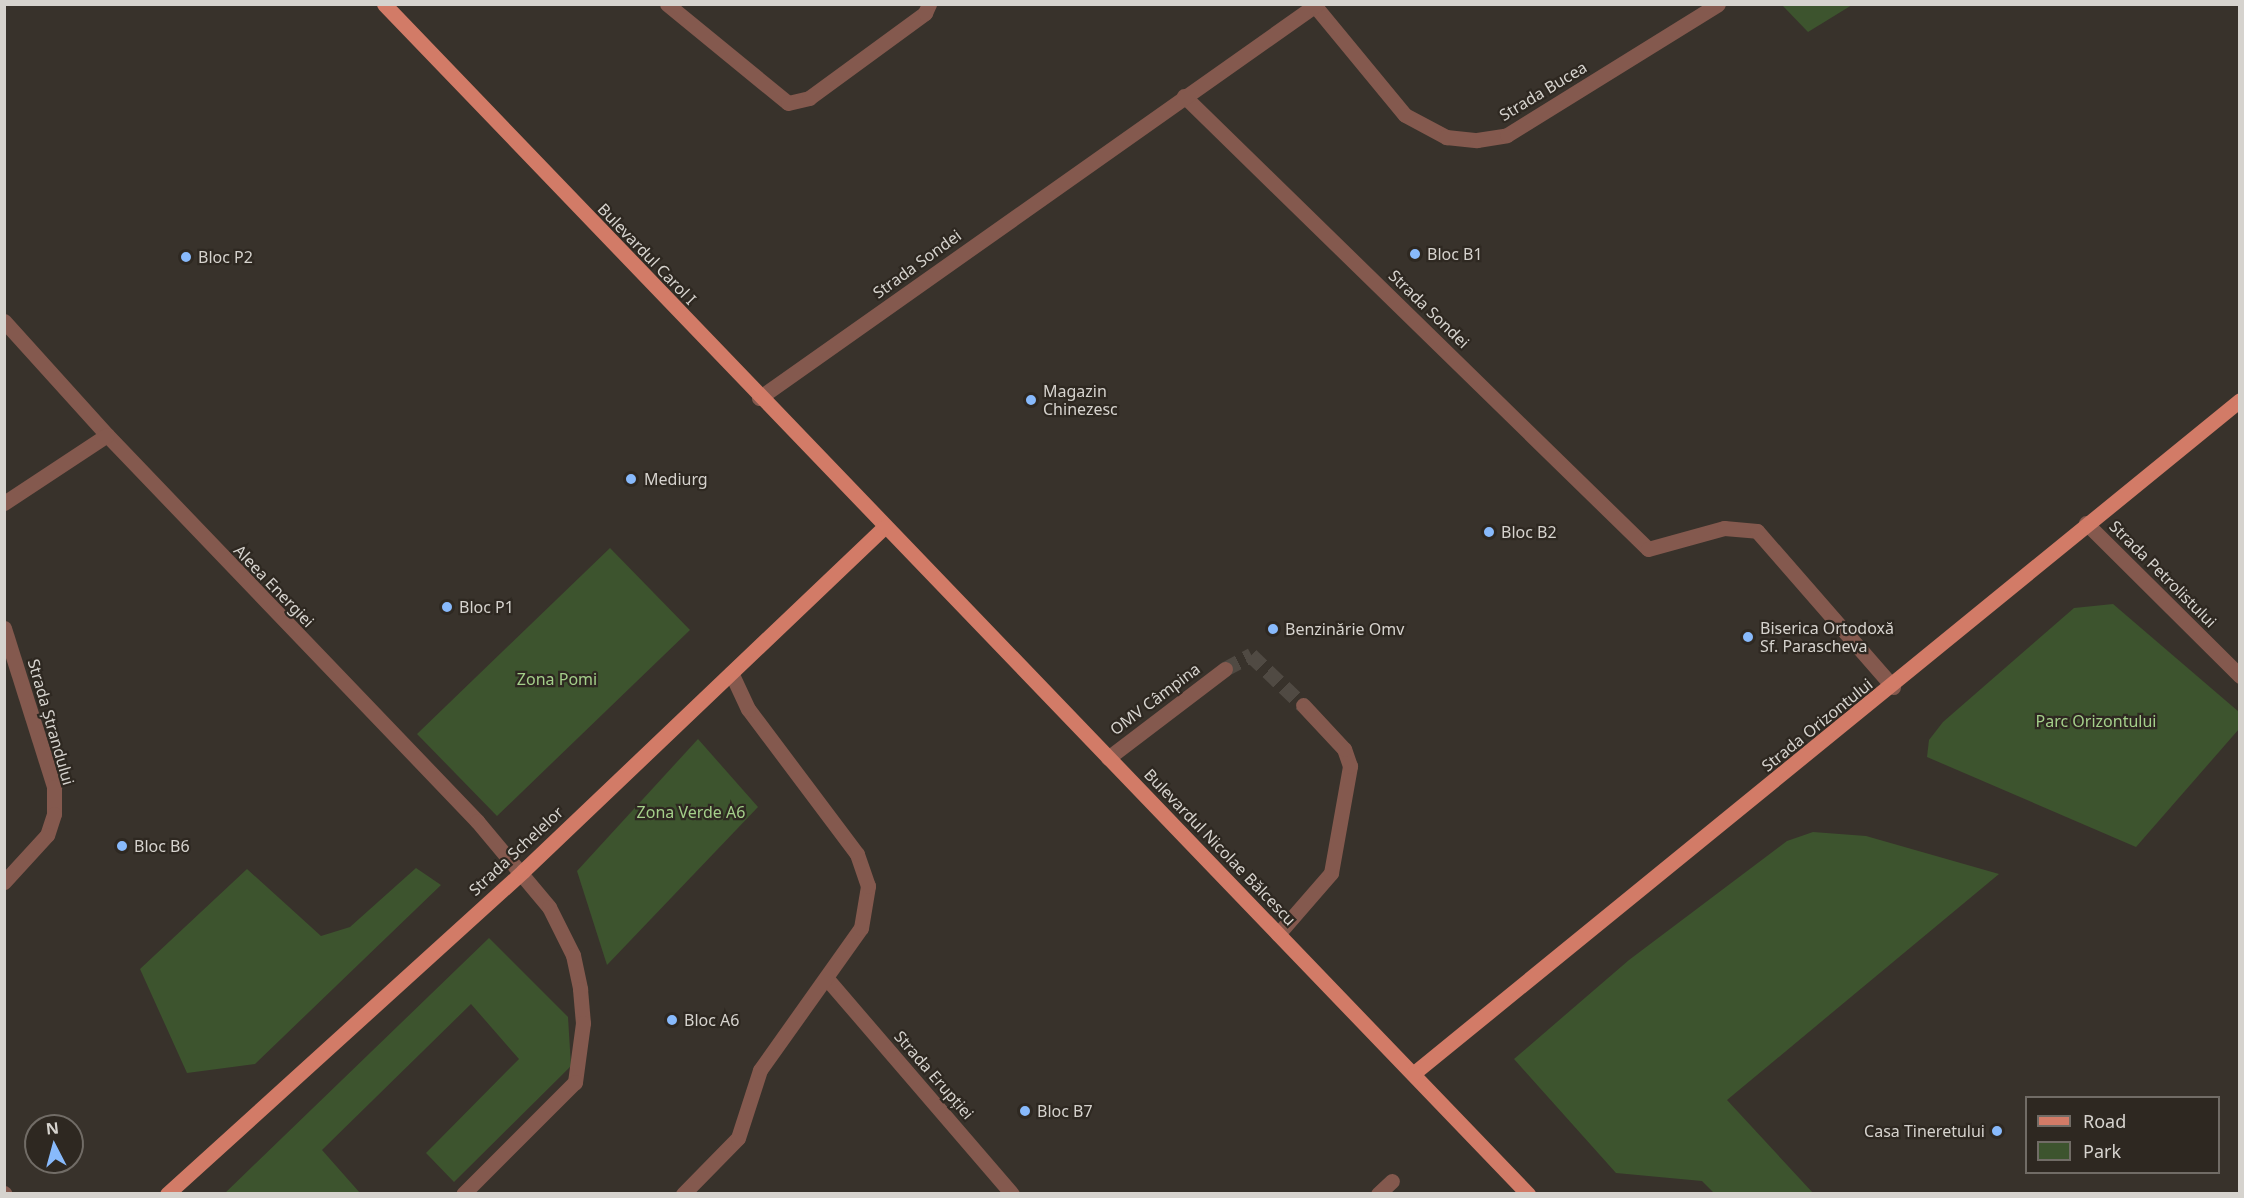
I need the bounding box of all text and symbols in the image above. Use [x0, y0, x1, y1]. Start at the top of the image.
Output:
street label: Strada Bucea [1496, 57, 1590, 125]
street label: Bulevardul Carol I [594, 199, 700, 309]
street label: Strada Sondei [869, 226, 965, 302]
place label: Bloc B1 [1427, 244, 1483, 264]
place label: Bloc P2 [198, 247, 253, 267]
marker: Bloc B1 [1408, 247, 1422, 261]
marker: Bloc P2 [179, 250, 193, 264]
street label: Strada Sondei [1385, 266, 1473, 352]
place label: Magazin Chinezesc [1043, 381, 1118, 419]
marker: Magazin Chinezesc [1024, 393, 1038, 407]
place label: Mediurg [644, 469, 708, 489]
marker: Mediurg [622, 470, 640, 488]
street label: Strada Petrolistului [2106, 517, 2220, 631]
place label: Bloc B2 [1501, 522, 1557, 542]
marker: Bloc B2 [1482, 525, 1496, 539]
street label: Aleea Energiei [230, 541, 318, 631]
place label: Bloc P1 [459, 597, 514, 617]
marker: Bloc P1 [440, 600, 454, 614]
place label: Biserica Ortodoxă Sf. Parascheva [1760, 618, 1894, 656]
place label: Benzinărie Omv [1285, 619, 1404, 639]
marker: Benzinărie Omv [1266, 622, 1280, 636]
marker: Biserica Ortodoxă Sf. Parascheva [1741, 630, 1755, 644]
street label: Strada Ștrandului [24, 657, 78, 787]
street label: OMV Câmpina [1106, 659, 1204, 739]
park label: Zona Pomi [517, 669, 597, 689]
street label: Strada Orizontului [1758, 674, 1876, 776]
park label: Parc Orizontului [2036, 711, 2156, 731]
street label: Bulevardul Nicolae Bălcescu [1140, 765, 1300, 929]
street label: Strada Schelelor [465, 802, 567, 900]
park label: Zona Verde A6 [637, 802, 745, 822]
place label: Bloc B6 [134, 836, 190, 856]
marker: Bloc B6 [115, 839, 129, 853]
place label: Bloc A6 [684, 1010, 739, 1030]
marker: Bloc A6 [665, 1013, 679, 1027]
street label: Strada Erupției [890, 1027, 978, 1123]
legend [2025, 1096, 2220, 1174]
place label: Bloc B7 [1037, 1101, 1093, 1121]
marker: Bloc B7 [1018, 1104, 1032, 1118]
text: Road [2083, 1109, 2126, 1133]
north arrow [24, 1114, 84, 1174]
text: N [45, 1116, 60, 1140]
place label: Casa Tineretului [1864, 1121, 1985, 1141]
marker: Casa Tineretului [1990, 1124, 2004, 1138]
text: Park [2083, 1139, 2121, 1163]

